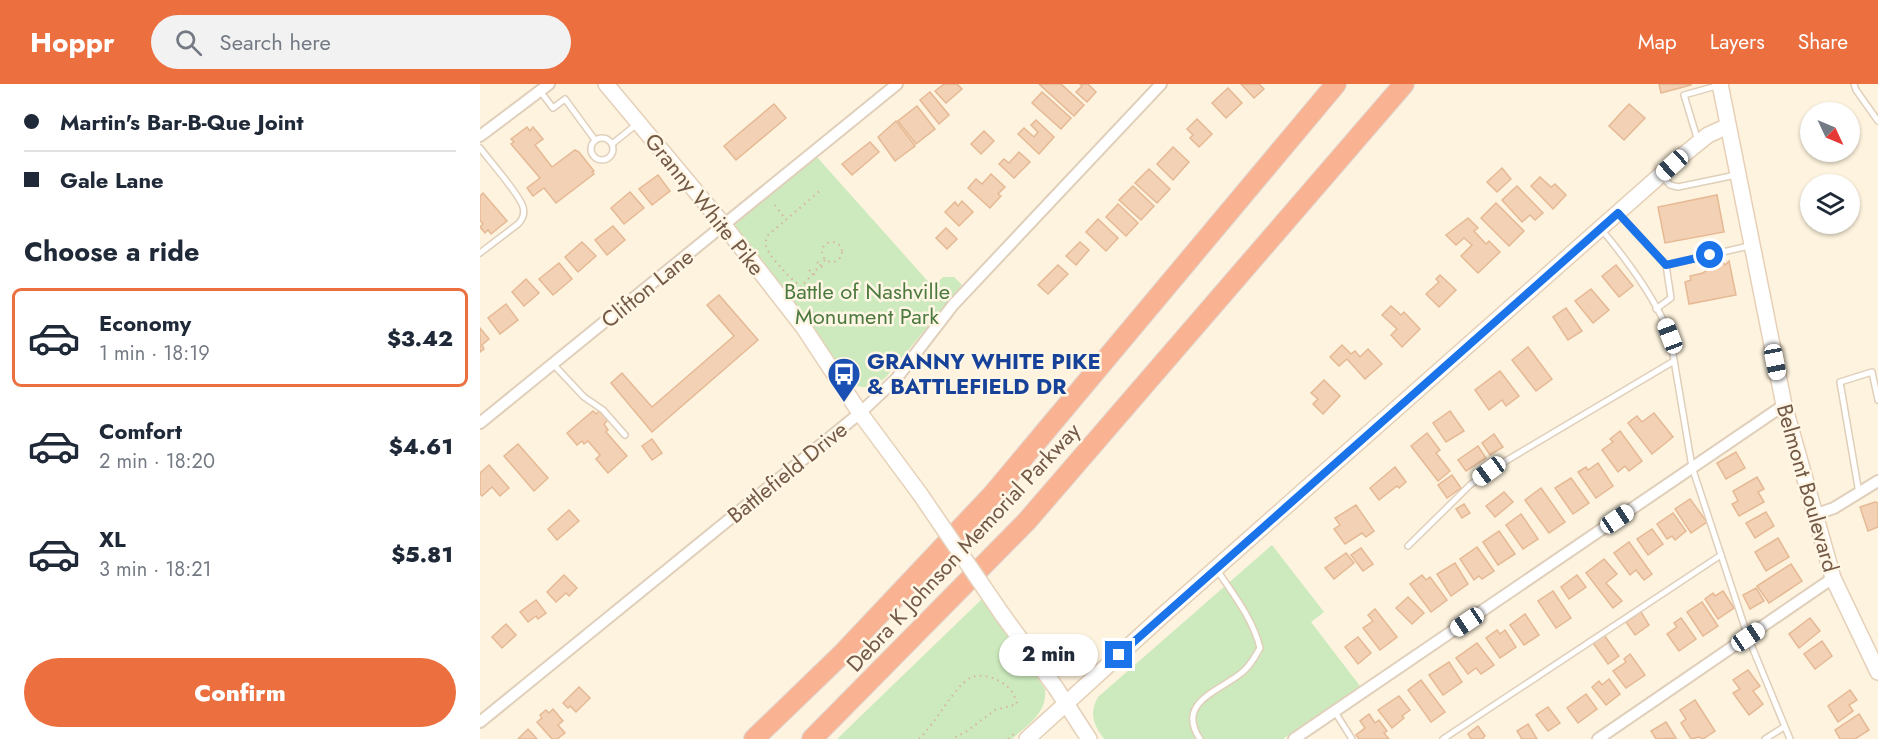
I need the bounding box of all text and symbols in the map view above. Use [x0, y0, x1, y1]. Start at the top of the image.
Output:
search box [151, 15, 571, 69]
text: Hoppr [30, 22, 115, 63]
icon: search [172, 26, 205, 59]
text: Search here [220, 26, 331, 58]
text: Map [1638, 27, 1677, 57]
text: Layers [1710, 27, 1765, 57]
text: Share [1798, 27, 1848, 57]
north arrow [1800, 102, 1860, 162]
map controls [1800, 102, 1860, 234]
text: Martin's Bar-B-Que Joint [60, 106, 303, 138]
street label: Granny White Pike [637, 126, 773, 282]
car [1653, 146, 1691, 184]
text: Gale Lane [60, 164, 164, 196]
button: layers [1800, 174, 1860, 234]
text: Choose a ride [24, 232, 199, 271]
street label: Clifton Lane [594, 241, 700, 335]
route start [1696, 241, 1723, 268]
park label: Battle of Nashville Monument Park [784, 275, 950, 332]
text: Economy [99, 307, 191, 339]
icon: car [27, 311, 81, 365]
car [1655, 316, 1685, 356]
text: $3.42 [387, 322, 453, 354]
text: 1 min · 18:19 [99, 339, 210, 368]
car [1763, 343, 1787, 381]
place label: GRANNY WHITE PIKE & BATTLEFIELD DR [867, 345, 1101, 402]
bus stop icon: GRANNY WHITE PIKE & BATTLEFIELD DR [826, 356, 862, 403]
street label: Belmont Boulevard [1769, 400, 1847, 576]
street label: Battlefield Drive [720, 414, 854, 530]
text: Comfort [99, 415, 182, 447]
street label: Debra K Johnson Memorial Parkway [839, 415, 1088, 679]
icon: car [27, 419, 81, 473]
text: $4.61 [389, 430, 453, 462]
text: 2 min · 18:20 [99, 447, 215, 476]
car [1469, 453, 1509, 489]
car [1597, 501, 1637, 537]
text: XL [99, 523, 126, 555]
icon: car [27, 527, 81, 581]
text: $5.81 [391, 538, 453, 570]
text: 3 min · 18:21 [99, 555, 212, 584]
car [1447, 604, 1487, 640]
car [1728, 619, 1768, 655]
callout: 2 min [999, 634, 1098, 676]
text: 2 min [1022, 640, 1075, 669]
route end [1105, 641, 1132, 668]
button: Confirm [24, 658, 456, 727]

